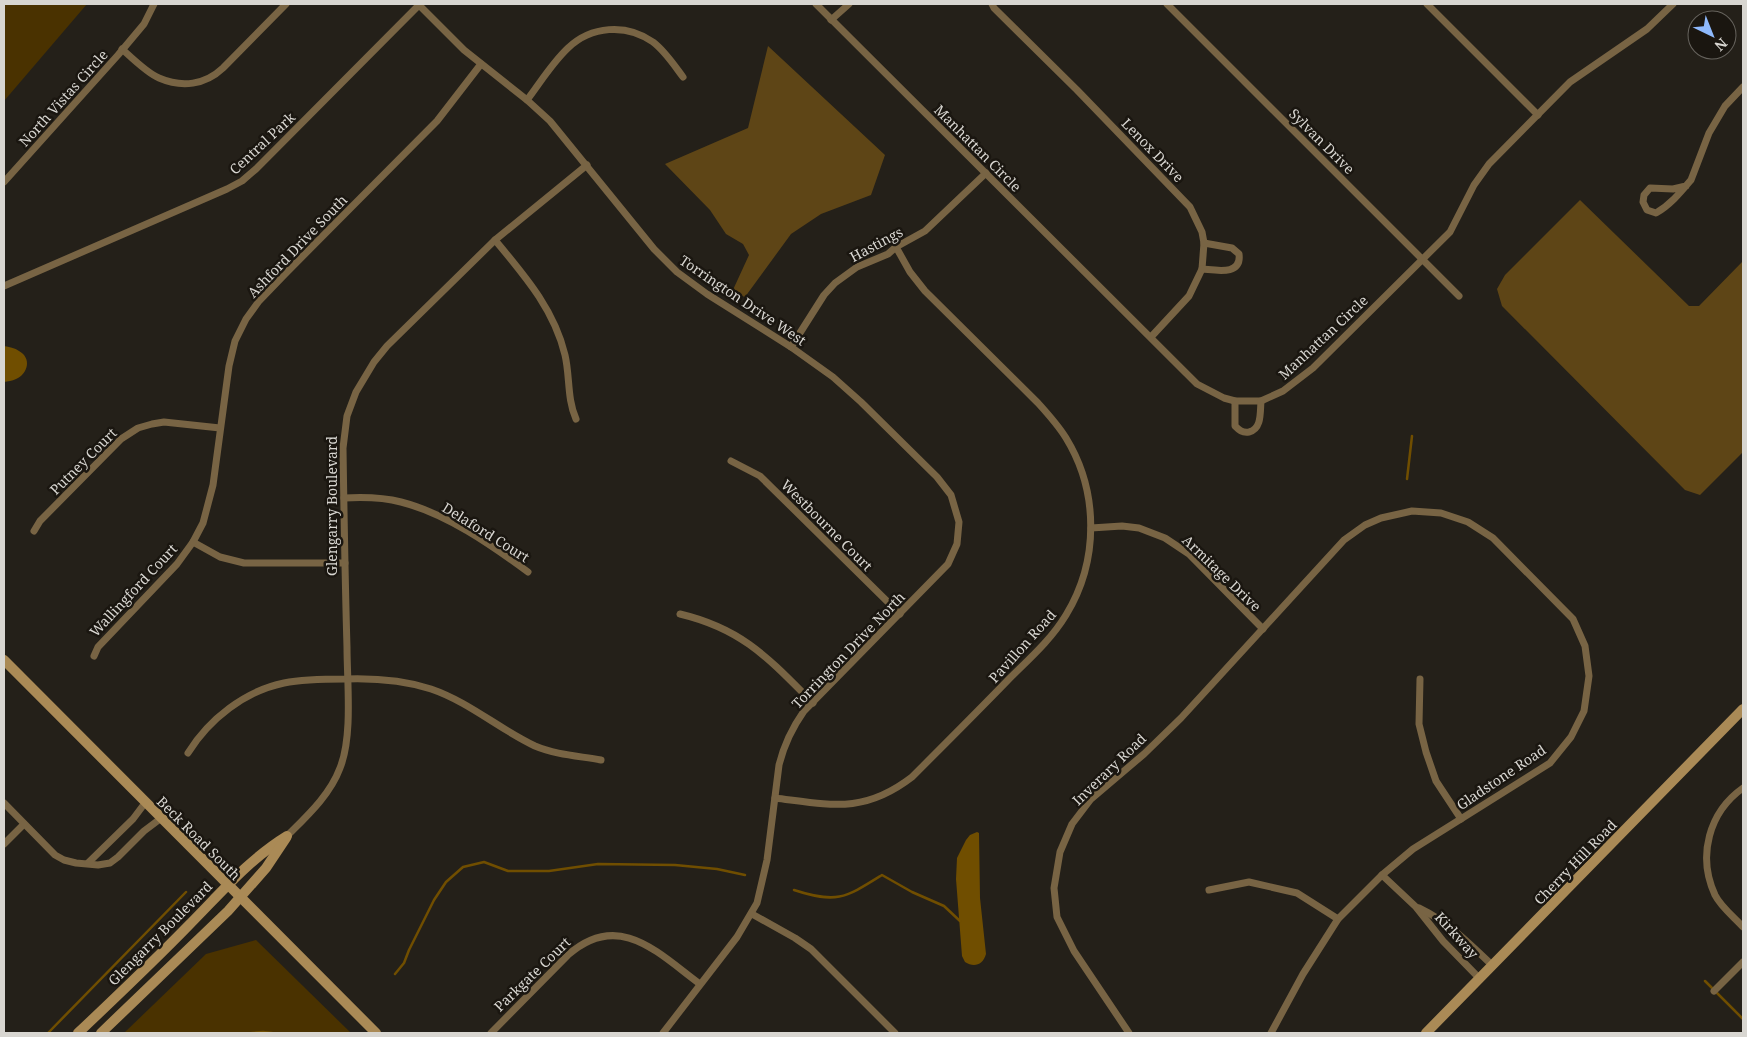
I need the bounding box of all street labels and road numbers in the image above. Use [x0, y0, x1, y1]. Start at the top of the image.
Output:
street label: North Vistas Circle [14, 45, 112, 151]
street label: Manhattan Circle [930, 100, 1026, 196]
street label: Sylvan Drive [1285, 104, 1359, 178]
street label: Central Park [225, 107, 300, 178]
street label: Lenox Drive [1118, 114, 1188, 186]
street label: Ashford Drive South [243, 190, 351, 302]
street label: Hastings [846, 222, 906, 266]
street label: Torrington Drive West [676, 250, 810, 350]
street label: Manhattan Circle [1274, 291, 1372, 383]
street label: Putney Court [45, 423, 121, 499]
street label: Glengarry Boulevard [322, 436, 341, 576]
street label: Westbourne Court [777, 475, 877, 575]
street label: Delaford Court [439, 498, 533, 566]
street label: Armitage Drive [1179, 531, 1265, 615]
street label: Wallingford Court [85, 539, 181, 641]
street label: Torrington Drive North [787, 587, 909, 713]
street label: Pavillon Road [984, 605, 1060, 687]
street label: Inverary Road [1068, 729, 1150, 809]
street label: Gladstone Road [1453, 740, 1550, 814]
street label: Beck Road South [153, 792, 245, 884]
street label: Cherry Hill Road [1529, 815, 1621, 909]
street label: Glengarry Boulevard [104, 876, 217, 989]
street label: Kirkway [1431, 908, 1483, 962]
street label: Parkgate Court [490, 933, 574, 1015]

